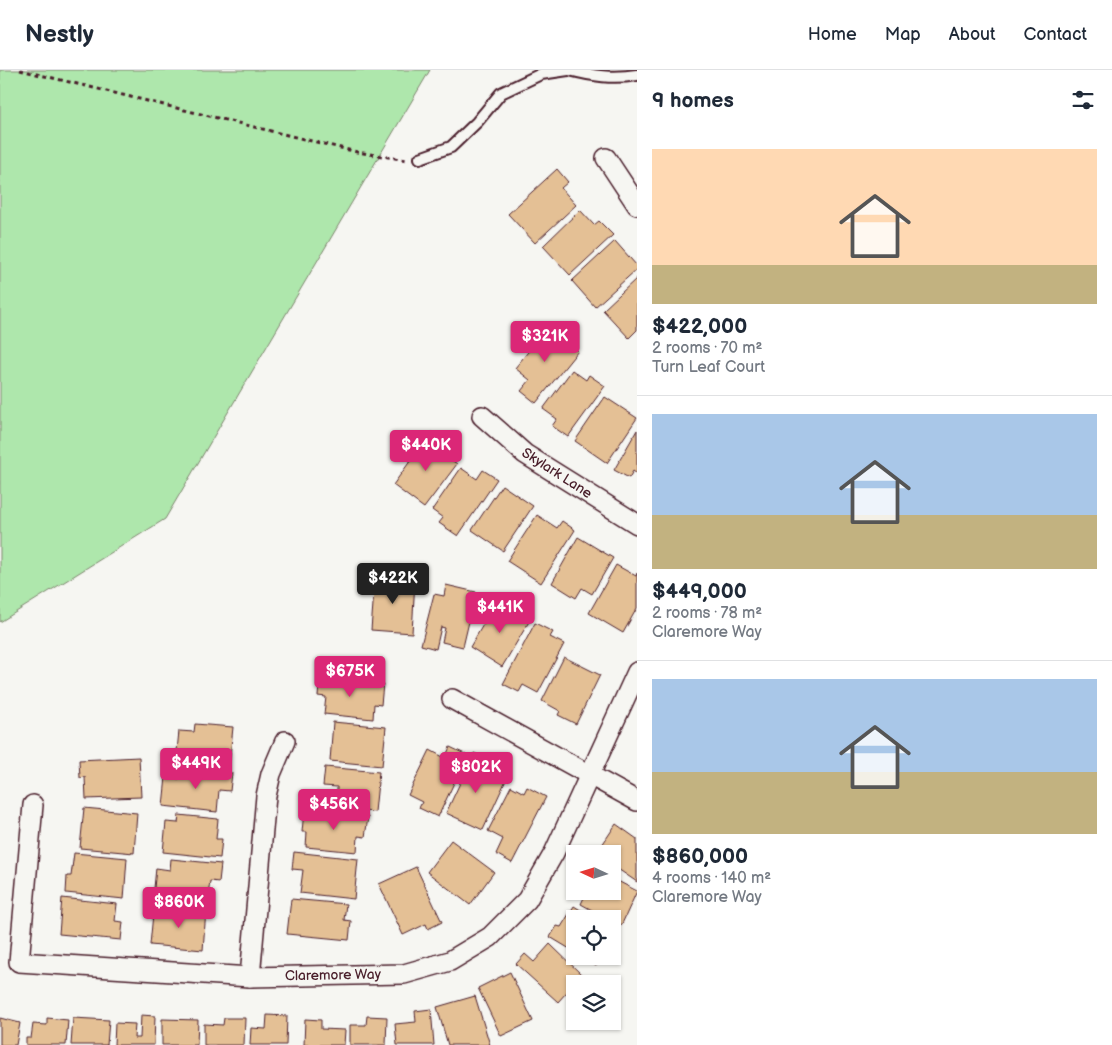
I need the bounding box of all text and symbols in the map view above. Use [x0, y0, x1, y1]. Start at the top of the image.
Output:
text: Nestly [25, 20, 94, 49]
text: Home [808, 24, 857, 45]
text: Map [885, 24, 921, 45]
text: About [949, 24, 996, 45]
text: Contact [1024, 24, 1087, 45]
icon: filters [1069, 86, 1097, 114]
text: 9 homes [652, 88, 734, 113]
icon: home [830, 181, 920, 271]
text: $422,000 [652, 314, 747, 339]
pin: $321K [510, 320, 580, 363]
text: $321K [522, 327, 568, 346]
text: 2 rooms · 70 m² [652, 339, 762, 358]
text: Turn Leaf Court [652, 358, 765, 377]
pin: $440K [391, 430, 461, 472]
text: $440K [401, 436, 451, 455]
street label: Skylark Lane [519, 444, 595, 502]
icon: home [830, 447, 920, 537]
pin: $422K [358, 562, 428, 605]
text: $422K [368, 569, 418, 588]
text: $449,000 [652, 579, 747, 604]
pin: $441K [465, 592, 535, 634]
text: $441K [477, 598, 523, 617]
text: 2 rooms · 78 m² [652, 604, 762, 623]
text: Claremore Way [652, 623, 762, 642]
pin: $675K [315, 656, 385, 698]
text: $675K [325, 662, 375, 681]
icon: home [830, 712, 920, 802]
pin: $449K [161, 748, 231, 790]
pin: $802K [441, 752, 511, 794]
text: $449K [171, 754, 221, 773]
text: $802K [451, 758, 501, 777]
pin: $456K [299, 788, 369, 831]
text: $456K [309, 795, 359, 814]
text: $860,000 [652, 844, 748, 869]
north arrow [566, 845, 621, 900]
map controls [566, 845, 621, 1030]
text: 4 rooms · 140 m² [652, 869, 771, 888]
pin: $860K [144, 886, 214, 929]
text: Claremore Way [652, 888, 762, 907]
text: $860K [154, 893, 204, 912]
button: locate [566, 910, 621, 965]
street label: Claremore Way [285, 966, 382, 984]
button: layers [566, 975, 621, 1030]

